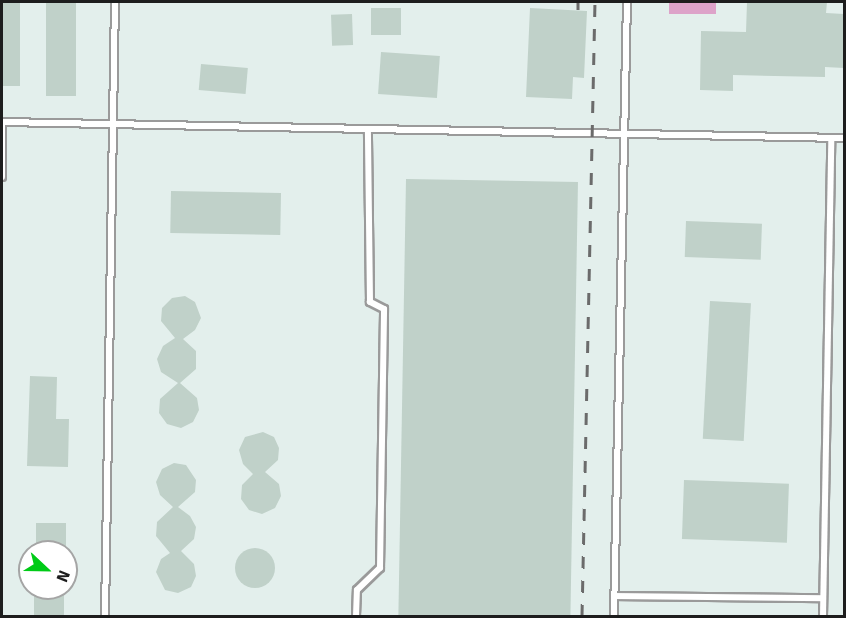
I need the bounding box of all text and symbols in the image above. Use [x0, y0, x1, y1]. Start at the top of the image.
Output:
north arrow [18, 540, 78, 600]
text: N [51, 567, 74, 585]

